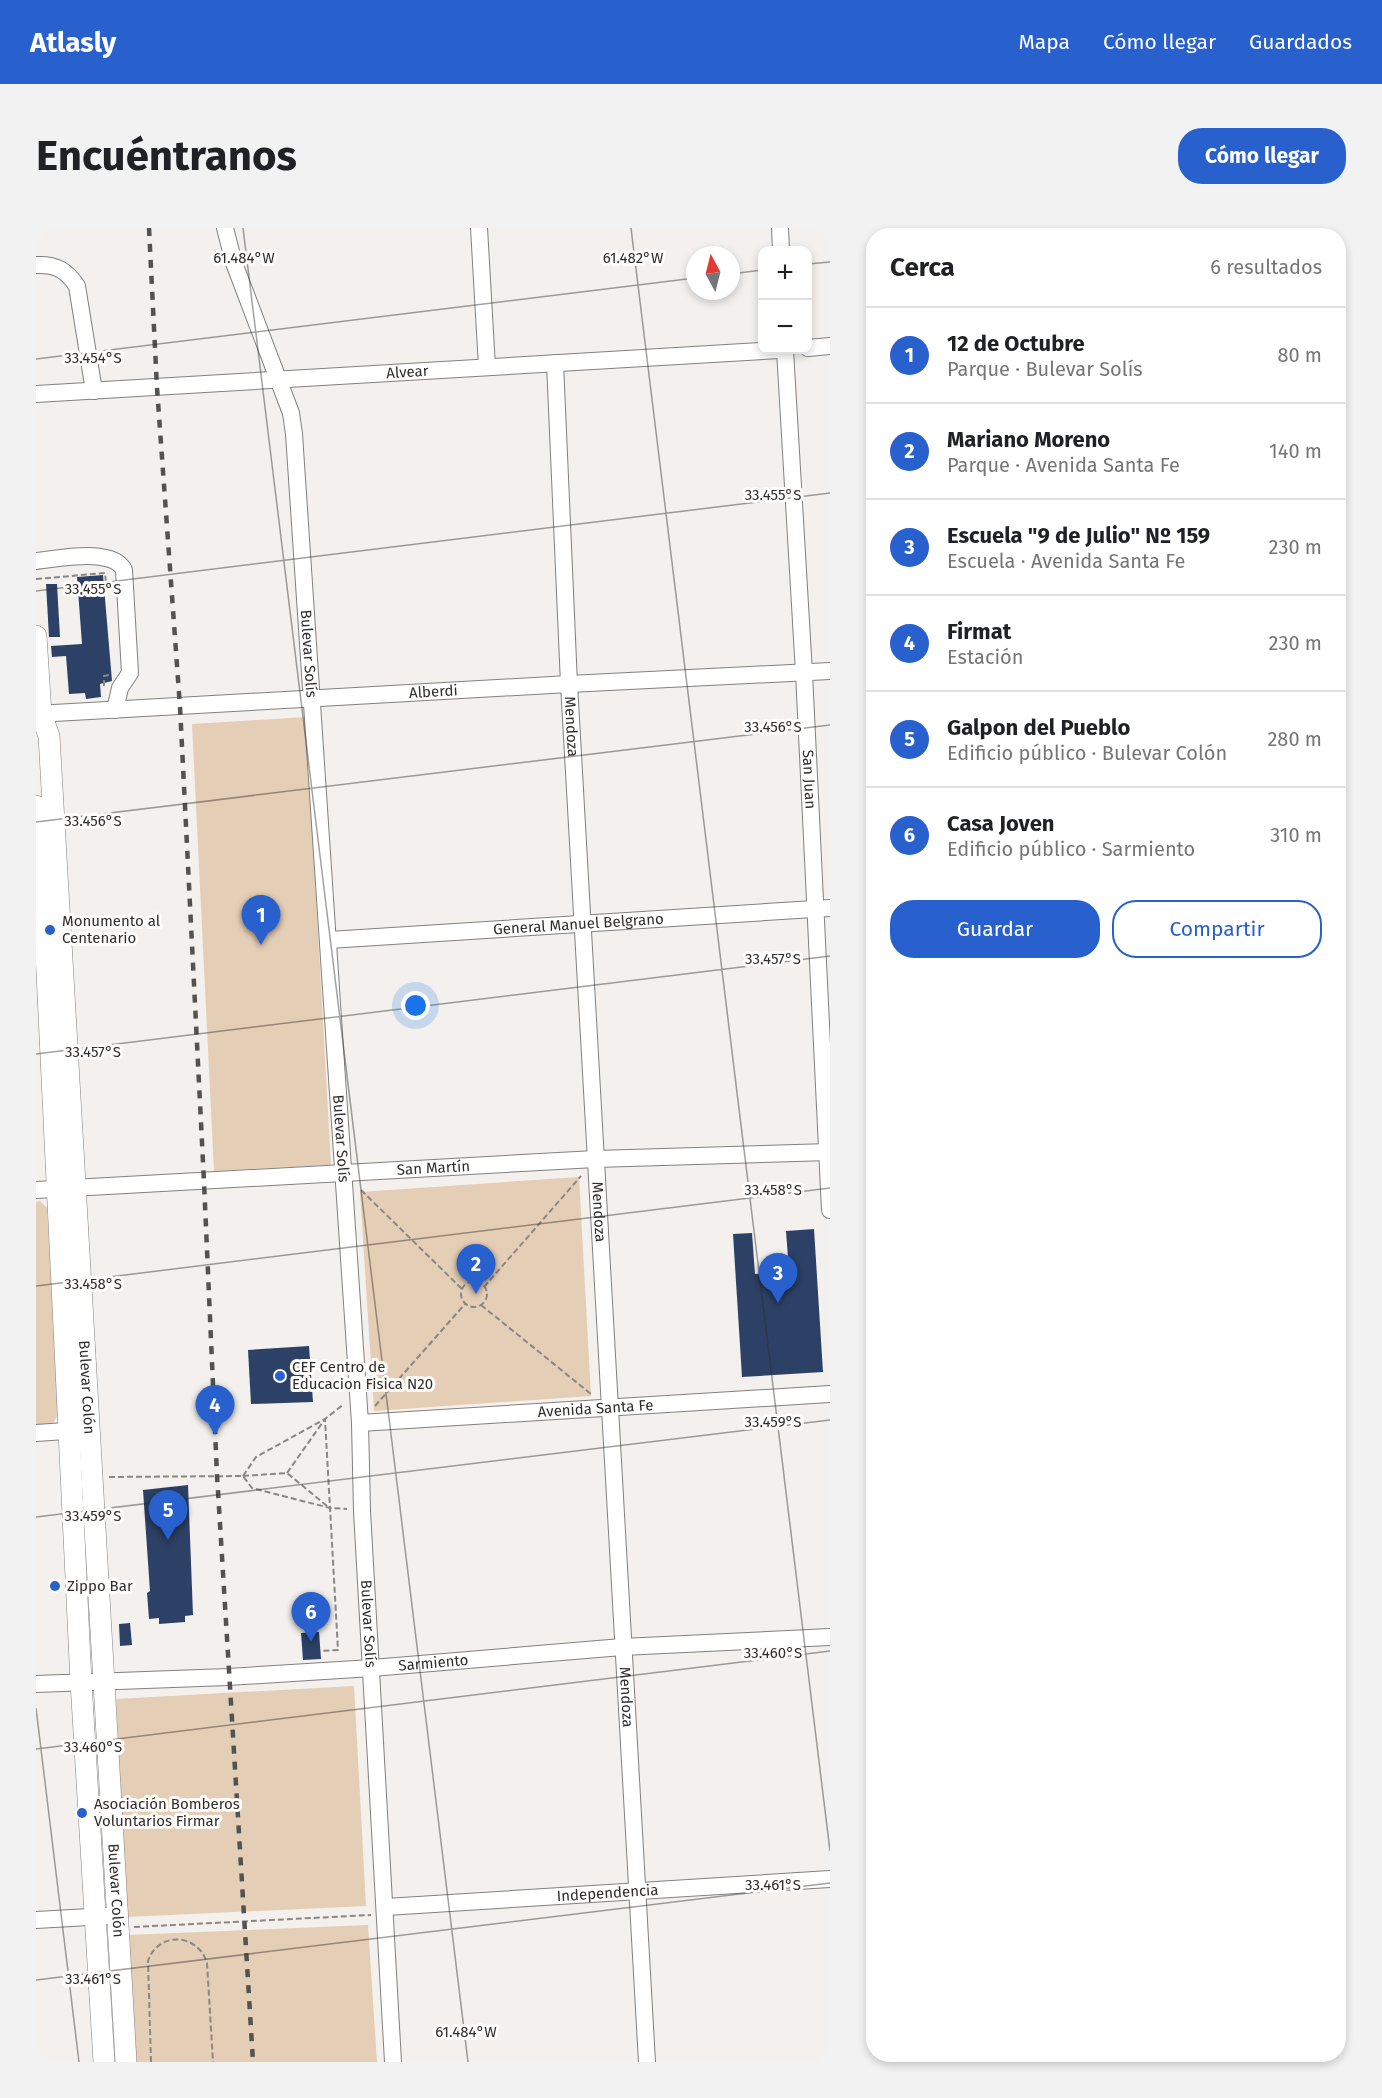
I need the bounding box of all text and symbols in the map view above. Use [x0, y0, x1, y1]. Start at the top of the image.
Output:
text: Atlasly [30, 26, 116, 59]
text: Mapa [1018, 29, 1070, 55]
text: Cómo llegar [1103, 29, 1216, 55]
text: Guardados [1249, 29, 1352, 55]
button: Cómo llegar [1178, 128, 1346, 184]
text: Encuéntranos [36, 131, 297, 181]
north arrow [686, 246, 740, 300]
map controls [758, 246, 812, 354]
button: + [758, 246, 812, 300]
text: 61.484°W [213, 249, 275, 267]
text: 61.482°W [603, 249, 664, 267]
text: Cerca [890, 252, 955, 283]
text: 6 resultados [1210, 255, 1322, 279]
button: − [758, 300, 812, 354]
text: 12 de Octubre [947, 330, 1085, 357]
text: 1 [905, 343, 914, 367]
text: 80 m [1277, 343, 1322, 367]
text: 33.454°S [64, 349, 122, 367]
text: Parque · Bulevar Solís [947, 357, 1143, 381]
street label: Alvear [386, 362, 429, 382]
text: Mariano Moreno [947, 426, 1110, 453]
text: 2 [904, 439, 915, 463]
text: 140 m [1269, 439, 1322, 463]
text: Parque · Avenida Santa Fe [947, 453, 1180, 477]
text: 33.455°S [745, 486, 801, 504]
text: Escuela "9 de Julio" Nº 159 [947, 522, 1210, 549]
text: 3 [904, 535, 915, 559]
text: 230 m [1269, 535, 1322, 559]
text: Escuela · Avenida Santa Fe [947, 549, 1185, 573]
text: 33.455°S [65, 580, 121, 598]
street label: Bulevar Solís [297, 609, 321, 698]
text: Firmat [947, 618, 1011, 645]
text: 4 [904, 631, 915, 655]
text: 230 m [1269, 631, 1322, 655]
text: Estación [947, 645, 1024, 669]
street label: Alberdi [409, 681, 458, 702]
street label: Mendoza [561, 696, 582, 757]
text: Galpon del Pueblo [947, 714, 1130, 741]
text: 33.456°S [744, 718, 802, 736]
text: 5 [904, 727, 915, 751]
text: 280 m [1267, 727, 1322, 751]
text: Edificio público · Bulevar Colón [947, 741, 1227, 765]
street label: San Juan [799, 749, 820, 809]
text: Casa Joven [947, 810, 1055, 837]
text: 33.456°S [64, 812, 122, 830]
text: 6 [904, 823, 915, 847]
text: 310 m [1270, 823, 1322, 847]
text: Edificio público · Sarmiento [947, 837, 1195, 861]
pin: 1 [242, 896, 280, 945]
button: Guardar [890, 900, 1100, 958]
button: Compartir [1112, 900, 1322, 958]
street label: General Manuel Belgrano [493, 910, 664, 938]
place label: Monumento al Centenario [62, 912, 161, 947]
marker: Monumento al Centenario [43, 923, 57, 937]
text: 33.457°S [745, 950, 801, 968]
your location [401, 991, 430, 1020]
text: 33.457°S [65, 1043, 121, 1061]
street label: Bulevar Solís [329, 1094, 353, 1183]
street label: San Martín [396, 1157, 470, 1179]
street label: Mendoza [588, 1181, 610, 1243]
text: 33.458°S [744, 1181, 802, 1199]
pin: 2 [456, 1244, 496, 1294]
pin: 3 [758, 1254, 798, 1303]
text: 33.458°S [64, 1275, 122, 1293]
street label: Bulevar Colón [75, 1340, 99, 1435]
place label: CEF Centro de Educacion Fisica N20 [292, 1358, 433, 1393]
marker: CEF Centro de Educacion Fisica N20 [273, 1369, 287, 1383]
pin: 4 [196, 1386, 234, 1435]
street label: Avenida Santa Fe [537, 1396, 654, 1421]
text: 33.459°S [744, 1413, 802, 1431]
pin: 5 [148, 1490, 188, 1540]
text: 33.459°S [64, 1507, 122, 1525]
place label: Zippo Bar [67, 1577, 133, 1595]
marker: Zippo Bar [48, 1579, 62, 1593]
street label: Bulevar Solís [357, 1579, 380, 1668]
pin: 6 [292, 1592, 330, 1642]
text: 33.460°S [744, 1644, 802, 1662]
street label: Sarmiento [398, 1651, 469, 1675]
street label: Mendoza [616, 1666, 637, 1728]
text: 33.460°S [64, 1738, 122, 1756]
place label: Asociación Bomberos Voluntarios Firmar [94, 1795, 240, 1830]
marker: Asociación Bomberos Voluntarios Firmar [75, 1806, 89, 1820]
street label: Bulevar Colón [104, 1843, 128, 1938]
text: 33.461°S [745, 1876, 801, 1894]
street label: Independencia [556, 1881, 659, 1905]
text: 33.461°S [65, 1970, 121, 1988]
text: 61.484°W [435, 2023, 497, 2041]

